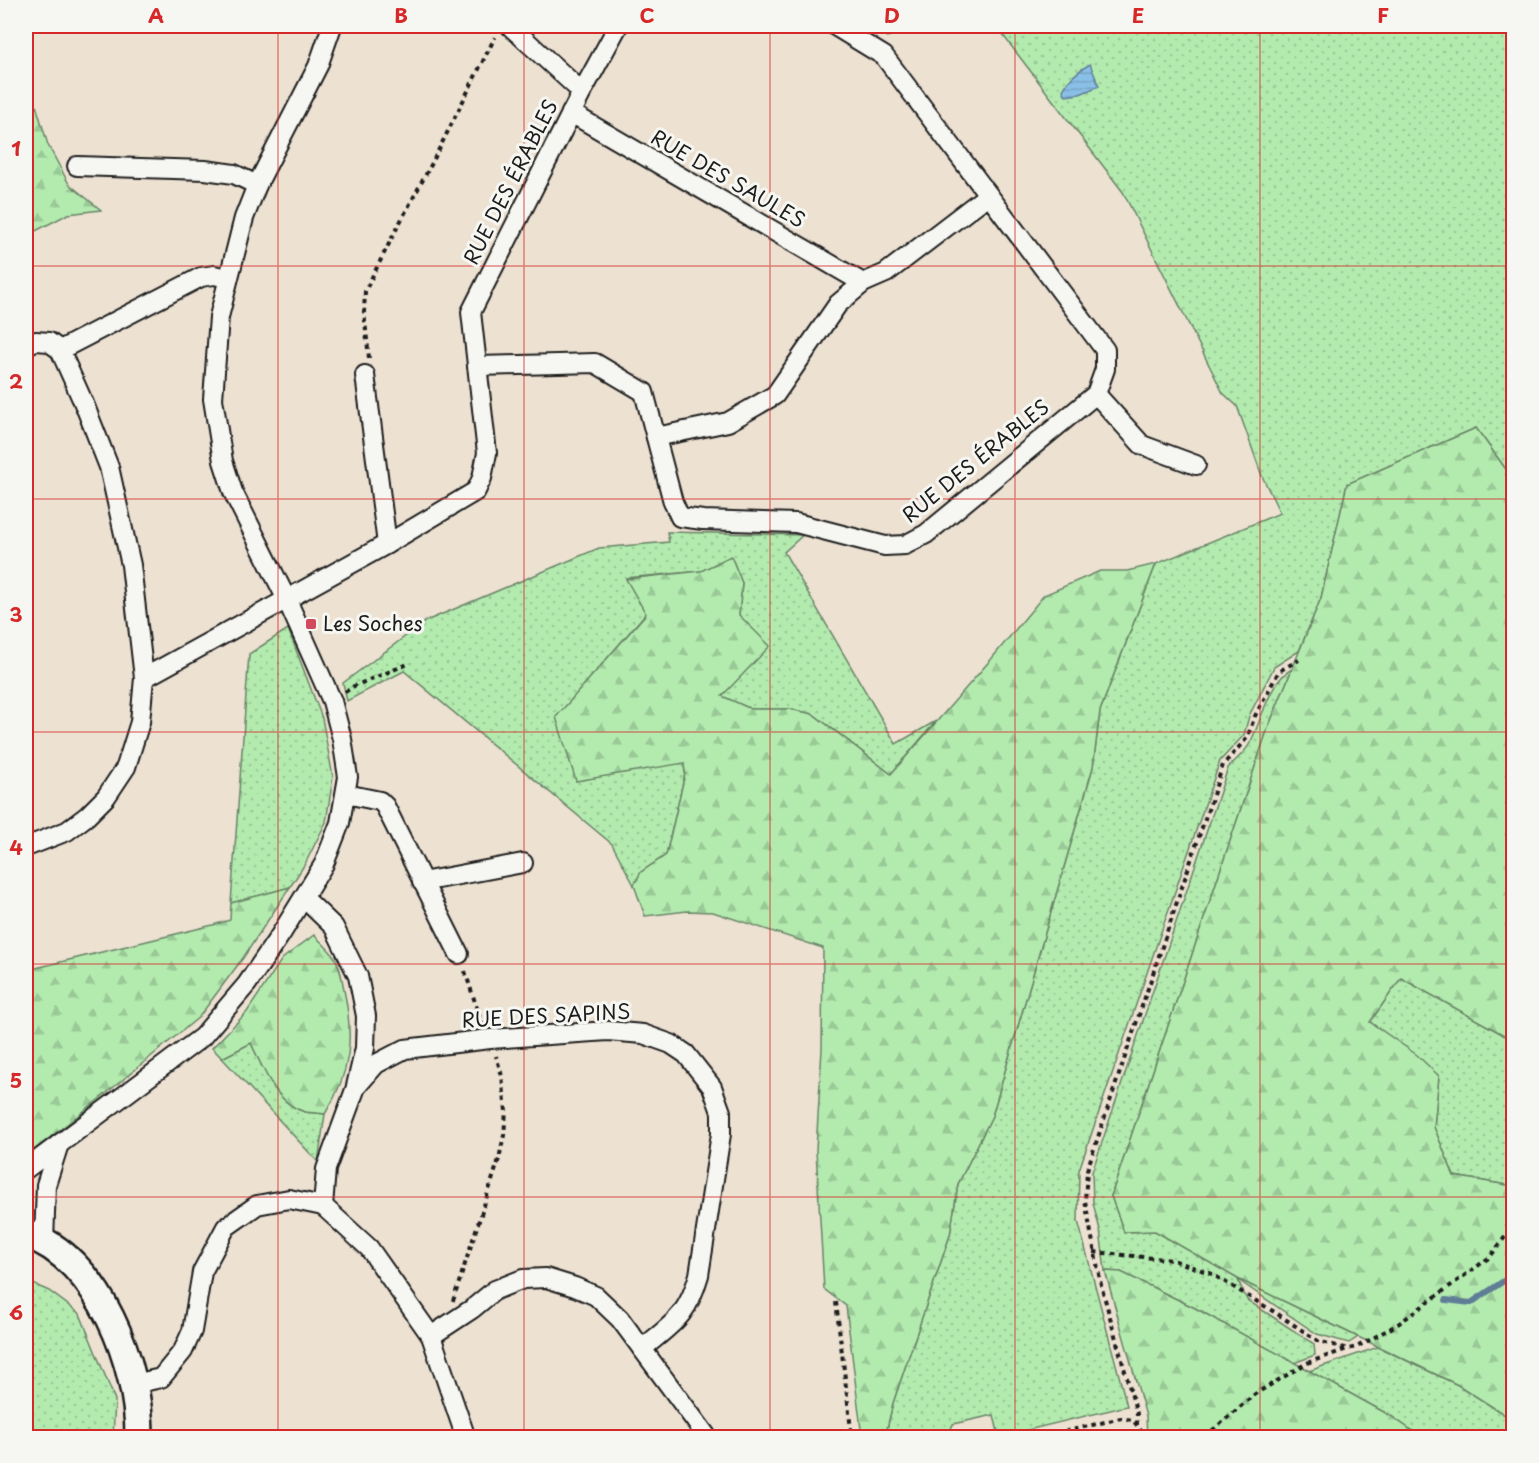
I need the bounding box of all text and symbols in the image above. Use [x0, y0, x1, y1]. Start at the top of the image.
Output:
text: A [148, 0, 164, 30]
text: B [394, 0, 408, 30]
text: C [639, 0, 655, 30]
text: D [884, 0, 900, 30]
text: E [1132, 0, 1144, 30]
text: F [1377, 0, 1389, 30]
street label: RUE DES ÉRABLES [455, 94, 565, 269]
street label: RUE DES SAULES [646, 122, 811, 235]
text: 1 [11, 133, 21, 163]
text: 2 [9, 366, 23, 396]
street label: RUE DES ÉRABLES [895, 391, 1055, 529]
text: 3 [9, 599, 23, 629]
place label: Les Soches [323, 608, 423, 638]
marker: Les Soches [304, 617, 318, 631]
text: 4 [9, 832, 23, 862]
street label: RUE DES SAPINS [461, 996, 631, 1034]
text: 5 [10, 1065, 22, 1095]
text: 6 [9, 1297, 23, 1327]

